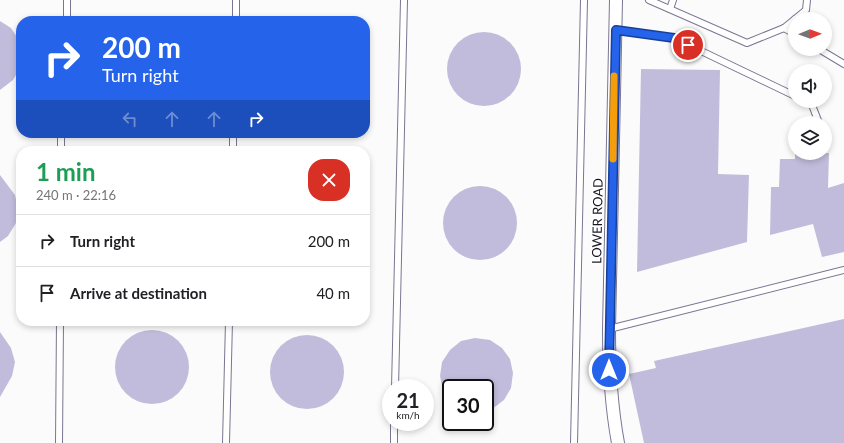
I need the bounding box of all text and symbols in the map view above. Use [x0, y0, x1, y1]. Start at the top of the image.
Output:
north arrow [788, 12, 832, 56]
map controls [788, 12, 832, 160]
pin [671, 28, 705, 62]
text: 200 m [102, 30, 181, 64]
icon: right [36, 32, 88, 84]
icon: arrive [677, 34, 699, 56]
text: Turn right [102, 64, 179, 86]
button: sound [788, 64, 832, 108]
icon: left [119, 108, 141, 130]
icon: ahead [161, 108, 183, 130]
icon: ahead [203, 108, 225, 130]
icon: right [245, 108, 267, 130]
button: layers [788, 116, 832, 160]
text: 1 min [36, 157, 96, 186]
button: close [308, 159, 350, 201]
street label: LOWER ROAD [588, 178, 606, 264]
text: 240 m · 22:16 [36, 187, 116, 203]
icon: right [36, 230, 58, 252]
text: Turn right [70, 232, 135, 250]
text: 200 m [308, 232, 350, 250]
icon: arrive [36, 282, 58, 304]
text: Arrive at destination [70, 284, 207, 302]
text: 40 m [316, 284, 350, 302]
position arrow [588, 349, 630, 391]
speed limit sign: 30 [442, 379, 494, 431]
text: 21 [396, 388, 420, 412]
text: km/h [396, 409, 420, 421]

